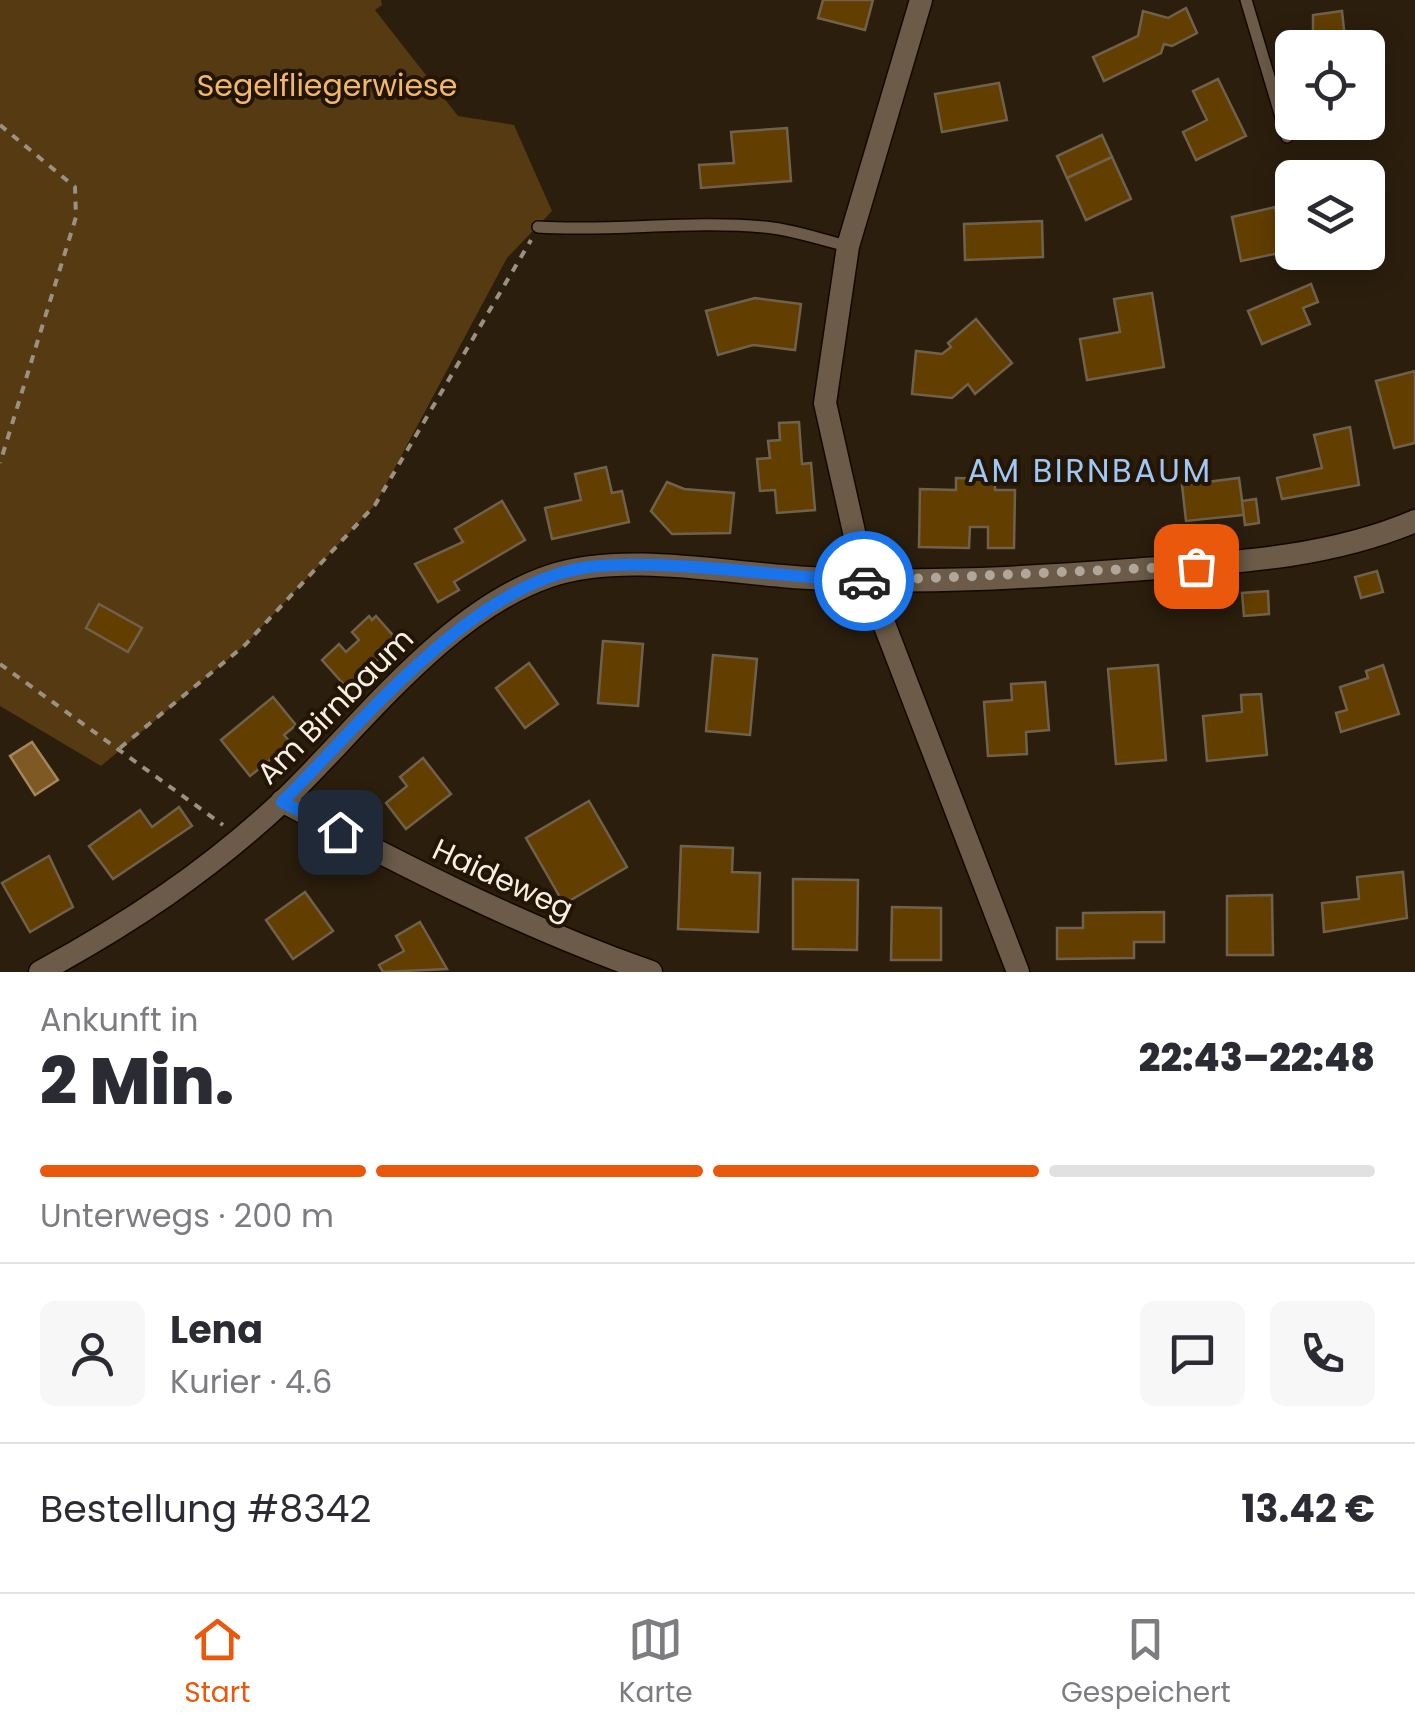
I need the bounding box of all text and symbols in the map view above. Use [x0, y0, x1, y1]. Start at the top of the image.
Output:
map controls [1275, 30, 1385, 270]
button: locate [1275, 30, 1385, 140]
park label: Segelfliegerwiese [197, 64, 457, 107]
button: layers [1275, 160, 1385, 270]
district label: AM BIRNBAUM [968, 448, 1212, 493]
pin [1154, 524, 1239, 609]
courier [814, 531, 914, 631]
icon: bag [1169, 539, 1224, 594]
icon: car [837, 554, 892, 609]
street label: Am Birnbaum [247, 618, 423, 794]
pin [298, 790, 383, 875]
icon: home [313, 805, 368, 860]
street label: Haideweg [426, 828, 580, 930]
text: Ankunft in [40, 997, 199, 1042]
text: 22:43–22:48 [1139, 1031, 1375, 1084]
text: 2 Min. [40, 1036, 234, 1127]
text: Unterwegs · 200 m [40, 1193, 334, 1238]
button: person [40, 1301, 145, 1406]
button: chat [1140, 1301, 1245, 1406]
button: phone [1270, 1301, 1375, 1406]
text: Lena [170, 1303, 263, 1356]
text: Kurier · 4.6 [170, 1359, 332, 1404]
text: Bestellung #8342 [40, 1482, 371, 1535]
text: 13.42 € [1241, 1482, 1375, 1535]
tab: Start [184, 1612, 250, 1714]
tab: Karte [619, 1612, 693, 1714]
tab: Gespeichert [1061, 1612, 1231, 1714]

